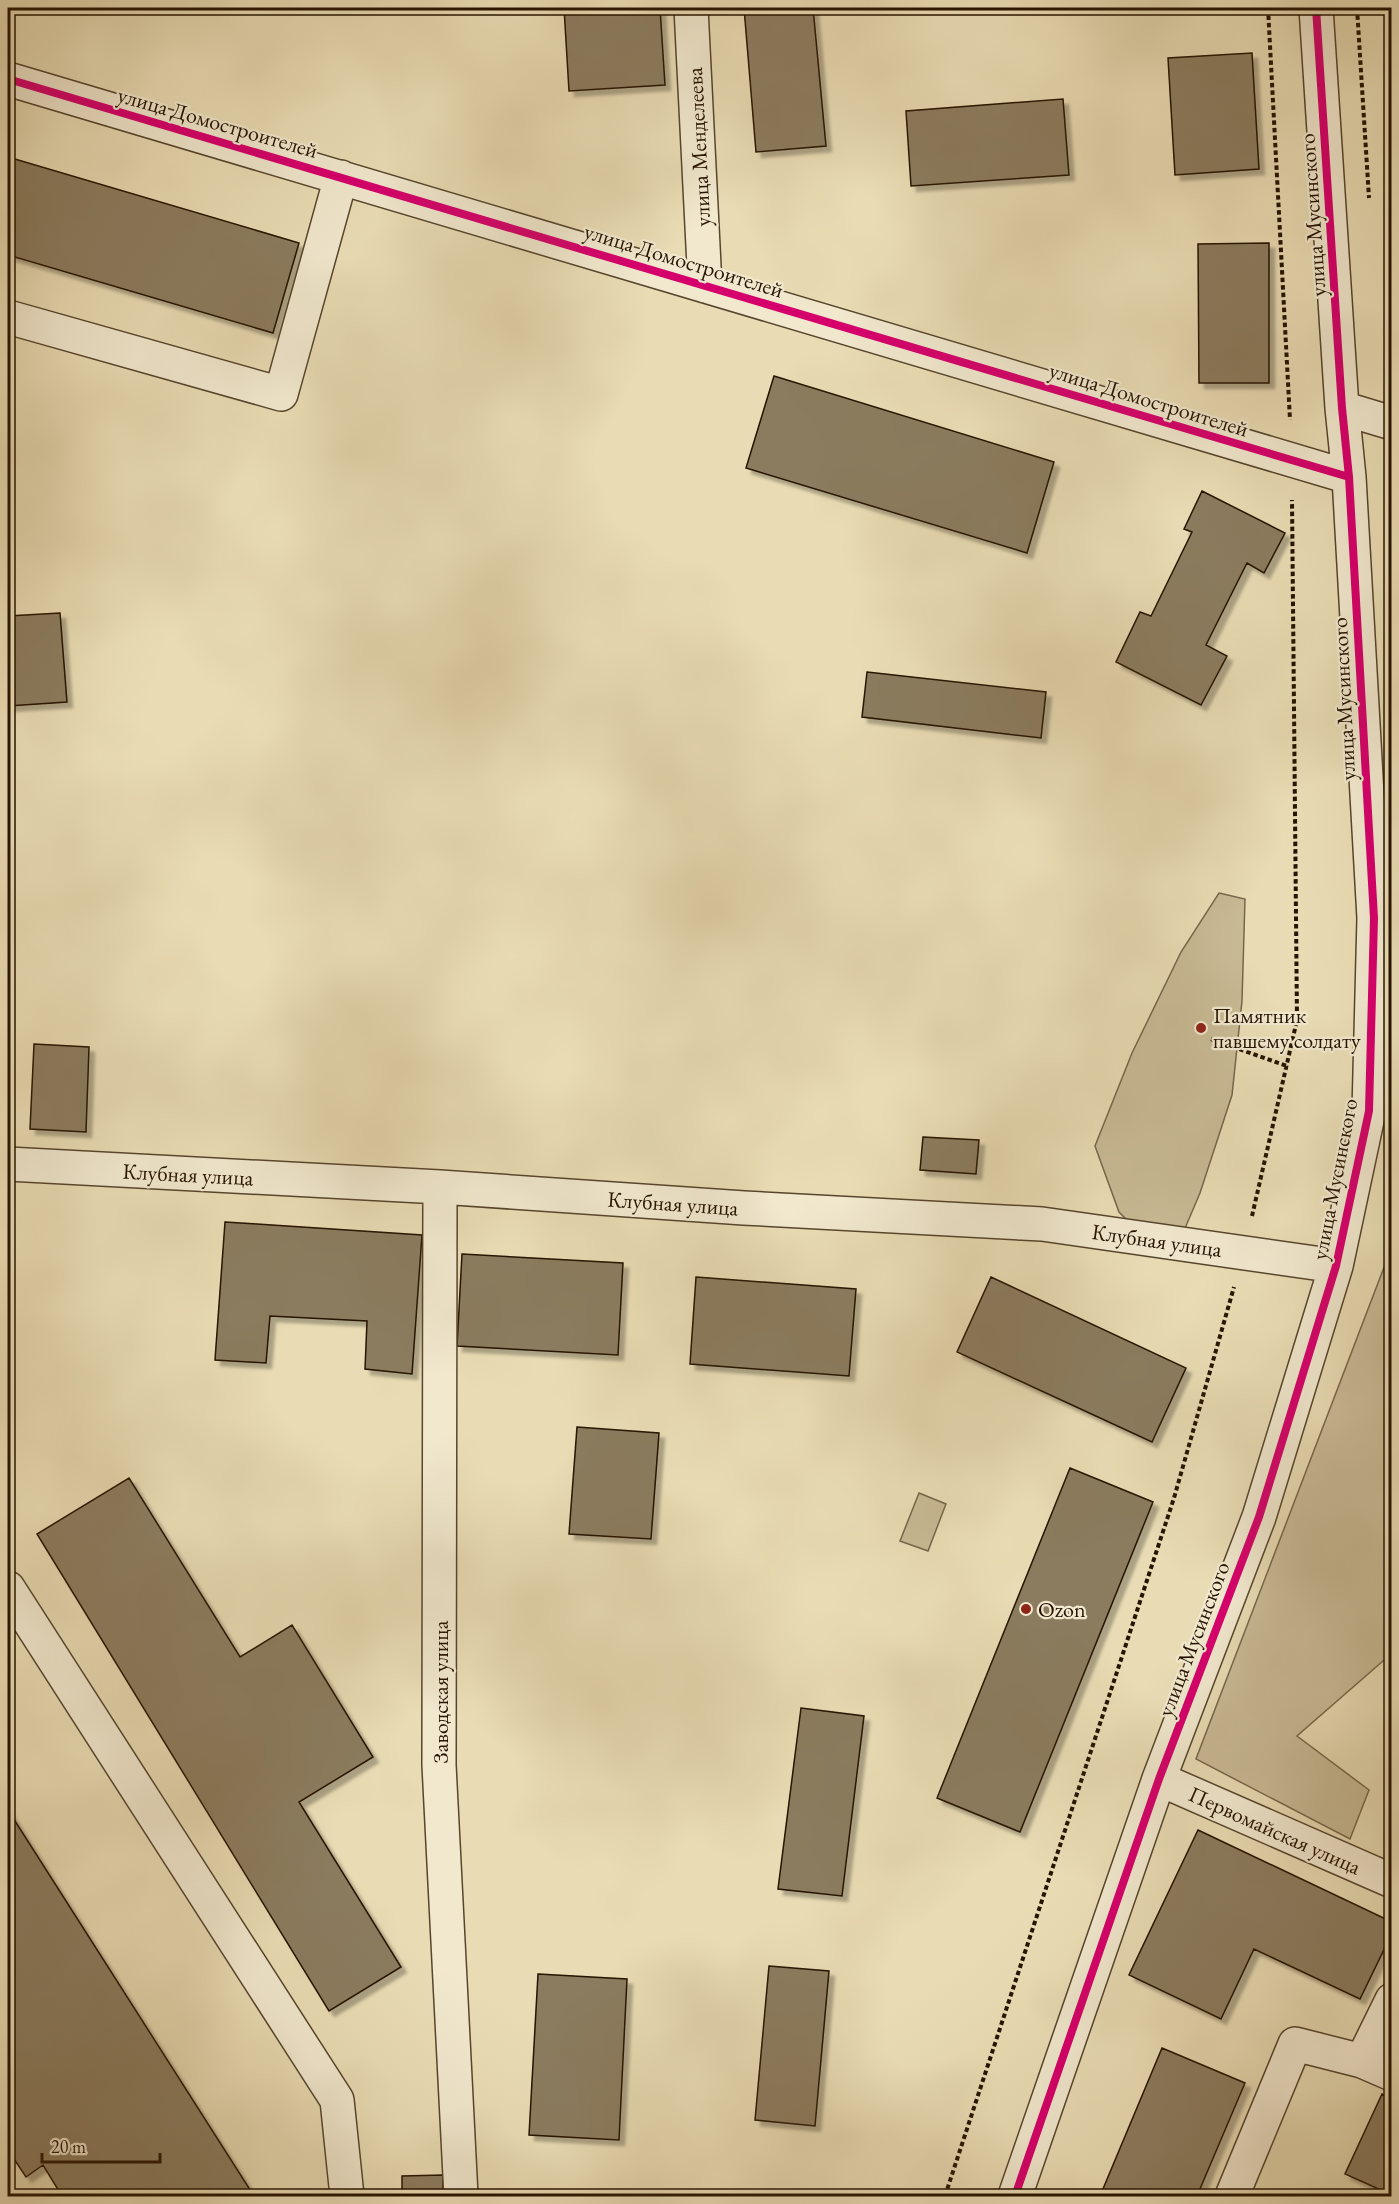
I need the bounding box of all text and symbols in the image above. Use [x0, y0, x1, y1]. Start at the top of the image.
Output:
street label: улица Менделеева [680, 66, 717, 227]
street label: улица Домостроителей [114, 80, 322, 165]
street label: улица Мусинского [1292, 132, 1333, 298]
street label: улица Домостроителей [581, 216, 787, 305]
street label: улица Домостроителей [1046, 355, 1252, 444]
street label: улица Мусинского [1325, 616, 1362, 782]
place label: Памятник павшему солдату [1213, 1001, 1361, 1055]
marker: Памятник павшему солдату [1194, 1021, 1208, 1035]
street label: улица Мусинского [1305, 1096, 1364, 1262]
street label: Клубная улица [122, 1157, 254, 1192]
street label: Клубная улица [607, 1184, 740, 1223]
street label: Клубная улица [1090, 1217, 1224, 1264]
street label: улица Мусинского [1151, 1557, 1236, 1721]
place label: Ozon [1038, 1595, 1086, 1624]
marker: Ozon [1019, 1602, 1033, 1616]
street label: Заводская улица [426, 1620, 455, 1763]
street label: Первомайская улица [1184, 1779, 1366, 1882]
scale bar [42, 2126, 160, 2164]
text: 20 m [51, 2135, 86, 2158]

